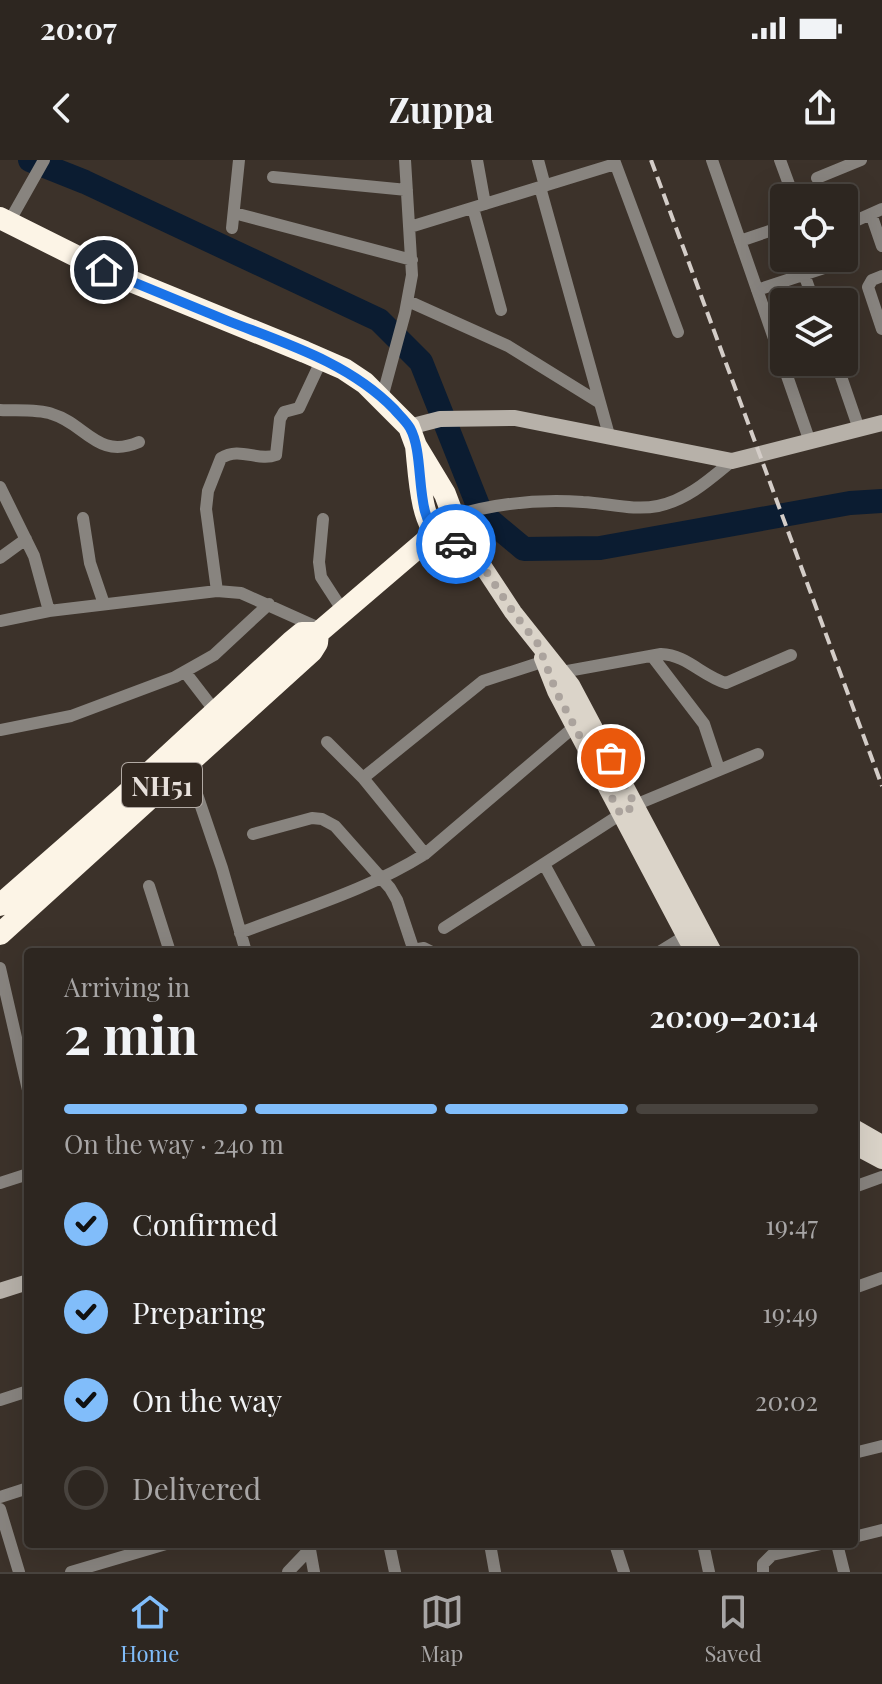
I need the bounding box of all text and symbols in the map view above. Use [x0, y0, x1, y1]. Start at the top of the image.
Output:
text: 20:07 [40, 8, 117, 48]
text: Zuppa [388, 84, 494, 132]
icon: back [40, 86, 84, 130]
icon: share [798, 86, 842, 130]
map controls [770, 184, 858, 376]
button: locate [770, 184, 858, 272]
pin [70, 236, 138, 304]
icon: home [82, 248, 126, 292]
button: layers [770, 288, 858, 376]
courier [416, 504, 496, 584]
icon: car [434, 522, 478, 566]
pin [577, 724, 645, 792]
icon: bag [589, 736, 633, 780]
road number: NH51 [122, 763, 202, 807]
text: Arriving in [64, 969, 190, 1004]
text: 20:09–20:14 [649, 996, 818, 1036]
text: 2 min [64, 999, 198, 1068]
text: On the way · 240 m [64, 1126, 284, 1161]
icon: check [64, 1202, 108, 1246]
text: Confirmed [132, 1204, 278, 1244]
text: 19:47 [765, 1207, 818, 1242]
icon: check [64, 1290, 108, 1334]
text: Preparing [132, 1292, 265, 1332]
text: 19:49 [762, 1295, 818, 1330]
icon: check [64, 1378, 108, 1422]
text: On the way [132, 1380, 282, 1420]
text: 20:02 [755, 1383, 818, 1418]
text: Delivered [132, 1468, 261, 1508]
tab: Home [120, 1590, 179, 1668]
tab: Map [420, 1590, 464, 1668]
tab: Saved [704, 1590, 762, 1668]

